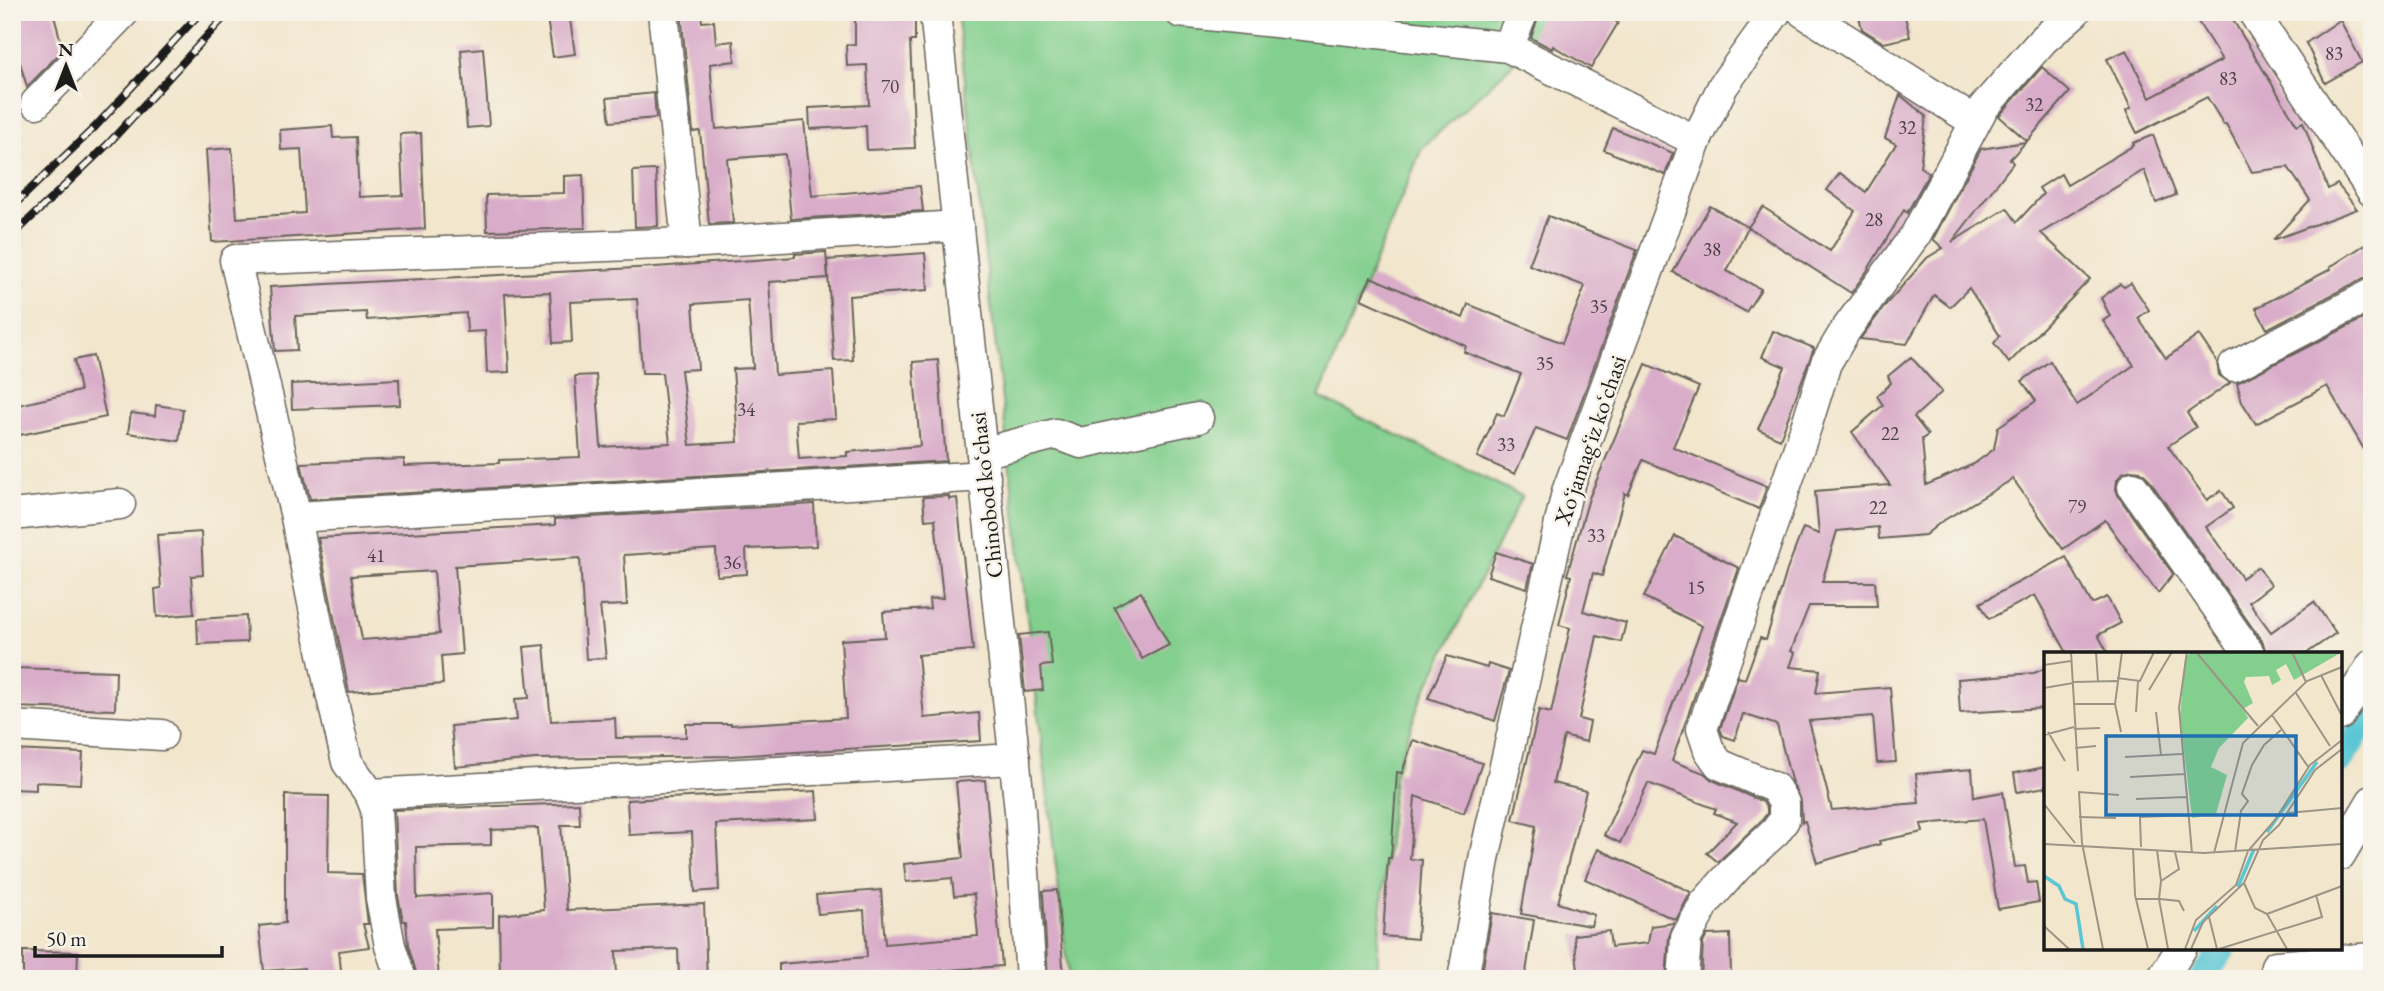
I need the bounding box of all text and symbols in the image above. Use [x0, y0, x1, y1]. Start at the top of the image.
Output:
north arrow [32, 32, 102, 102]
text: N [58, 37, 74, 62]
house number: 83 [2325, 41, 2343, 66]
house number: 83 [2219, 66, 2237, 91]
house number: 70 [881, 74, 899, 99]
house number: 32 [2025, 92, 2043, 117]
house number: 32 [1898, 115, 1916, 140]
house number: 28 [1865, 207, 1883, 232]
house number: 38 [1703, 237, 1721, 262]
house number: 35 [1590, 294, 1608, 319]
house number: 35 [1536, 351, 1554, 376]
street label: Xoʻjamagʻiz koʻchasi [1547, 351, 1633, 530]
house number: 34 [737, 397, 756, 422]
street label: Chinobod koʻchasi [962, 410, 1010, 580]
house number: 22 [1881, 421, 1899, 446]
house number: 33 [1497, 432, 1515, 457]
house number: 79 [2068, 494, 2086, 519]
house number: 22 [1869, 495, 1887, 520]
house number: 33 [1587, 523, 1605, 548]
house number: 41 [367, 543, 385, 568]
house number: 36 [723, 550, 741, 575]
house number: 15 [1687, 575, 1705, 600]
inset map [2044, 652, 2342, 949]
scale bar [35, 914, 222, 958]
text: 50 m [46, 925, 87, 952]

